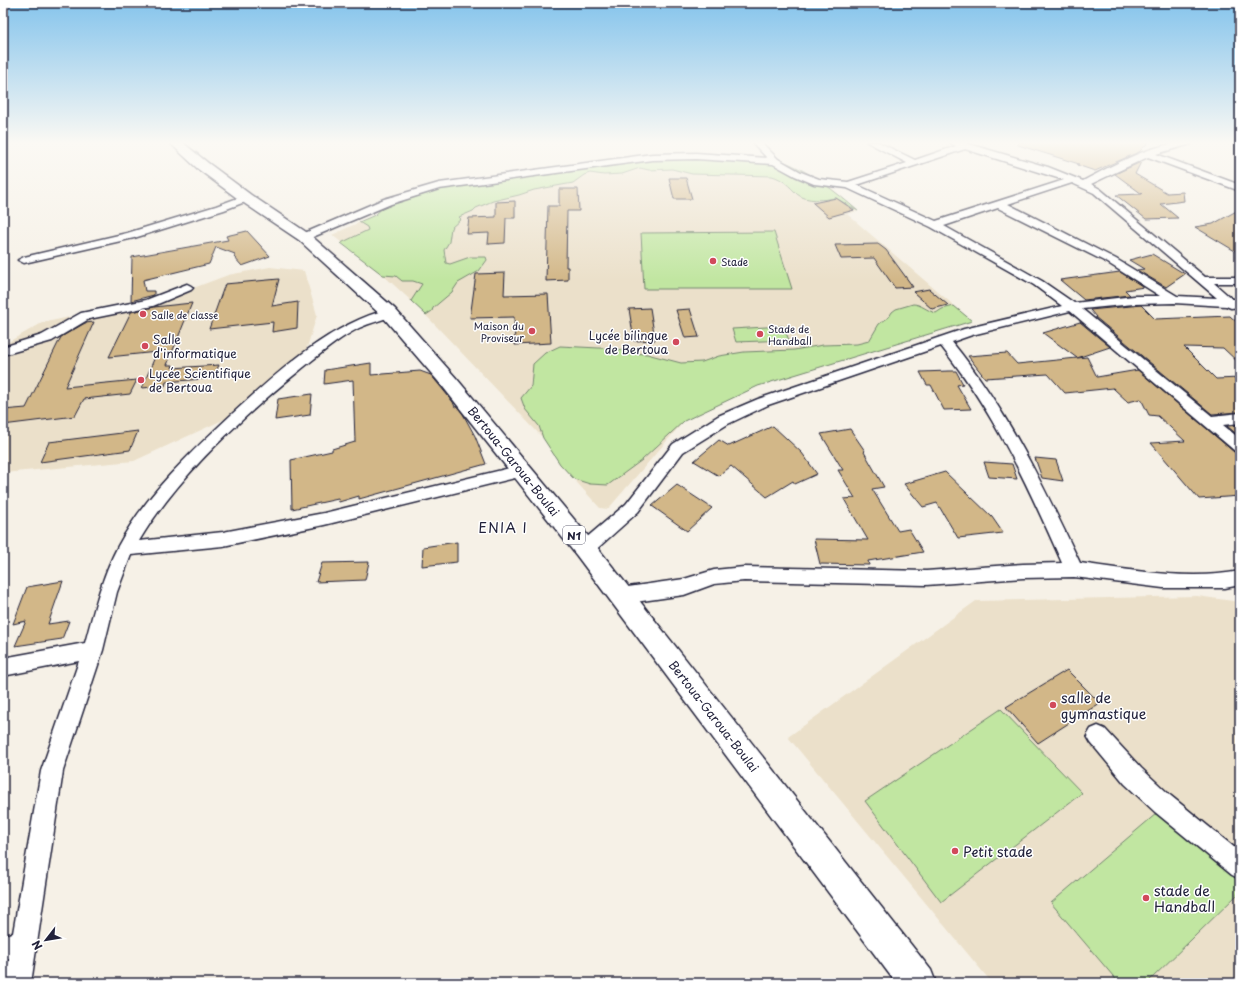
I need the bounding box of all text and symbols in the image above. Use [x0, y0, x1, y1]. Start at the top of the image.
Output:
place label: Stade [721, 254, 748, 269]
marker: Stade [708, 256, 718, 266]
place label: Salle de classe [151, 307, 218, 322]
marker: Salle de classe [138, 309, 148, 319]
place label: Maison du Proviseur [474, 318, 524, 345]
place label: Stade de Handball [768, 321, 812, 348]
marker: Maison du Proviseur [527, 326, 537, 336]
place label: Lycée bilingue de Bertoua [589, 326, 669, 358]
marker: Stade de Handball [755, 329, 765, 339]
place label: Salle d'informatique [153, 330, 237, 362]
marker: Lycée bilingue de Bertoua [671, 337, 681, 347]
marker: Salle d'informatique [140, 341, 150, 351]
place label: Lycée Scientifique de Bertoua [149, 364, 251, 396]
marker: Lycée Scientifique de Bertoua [136, 375, 146, 385]
street label: Bertoua-Garoua-Boulai [464, 402, 564, 520]
district label: ENIA I [478, 517, 528, 538]
road number: N1 [563, 526, 585, 544]
street label: Bertoua-Garoua-Boulai [665, 656, 763, 776]
place label: salle de gymnastique [1061, 687, 1147, 724]
marker: salle de gymnastique [1048, 700, 1058, 710]
place label: Petit stade [963, 841, 1033, 862]
marker: Petit stade [950, 846, 960, 856]
place label: stade de Handball [1154, 880, 1215, 917]
marker: stade de Handball [1141, 893, 1151, 903]
north arrow [26, 920, 66, 960]
text: N [27, 937, 47, 954]

